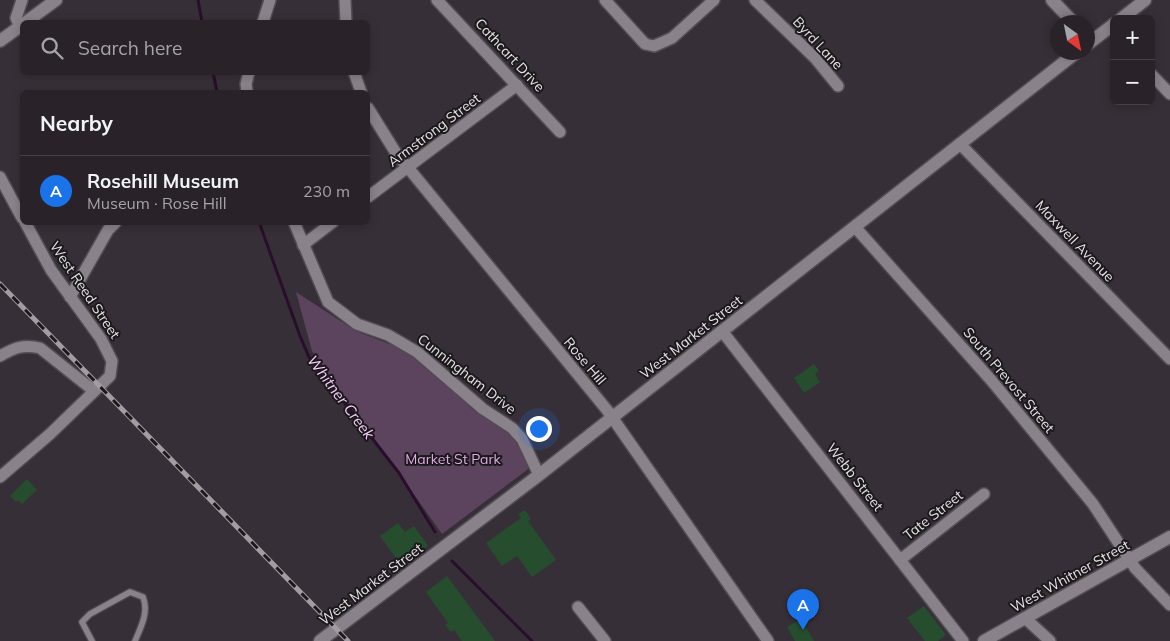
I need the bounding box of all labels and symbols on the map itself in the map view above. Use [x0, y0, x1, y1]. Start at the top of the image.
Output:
street label: Byrd Lane [789, 13, 847, 73]
street label: Cathcart Drive [471, 15, 549, 95]
north arrow [1050, 15, 1095, 60]
street label: Armstrong Street [384, 89, 484, 171]
street label: Maxwell Avenue [1032, 196, 1118, 286]
street label: West Reed Street [46, 238, 124, 342]
street label: West Market Street [636, 291, 746, 383]
street label: South Prevost Street [960, 323, 1059, 437]
street label: Cunningham Drive [414, 330, 520, 418]
street label: Rose Hill [560, 334, 610, 388]
water label: Whitner Creek [303, 351, 380, 444]
your location [526, 416, 552, 442]
street label: Webb Street [823, 439, 887, 515]
park label: Market St Park [405, 450, 501, 468]
street label: Tate Street [900, 486, 966, 544]
street label: West Whitner Street [1007, 536, 1133, 616]
street label: West Market Street [316, 539, 426, 629]
pin: A [787, 589, 819, 630]

